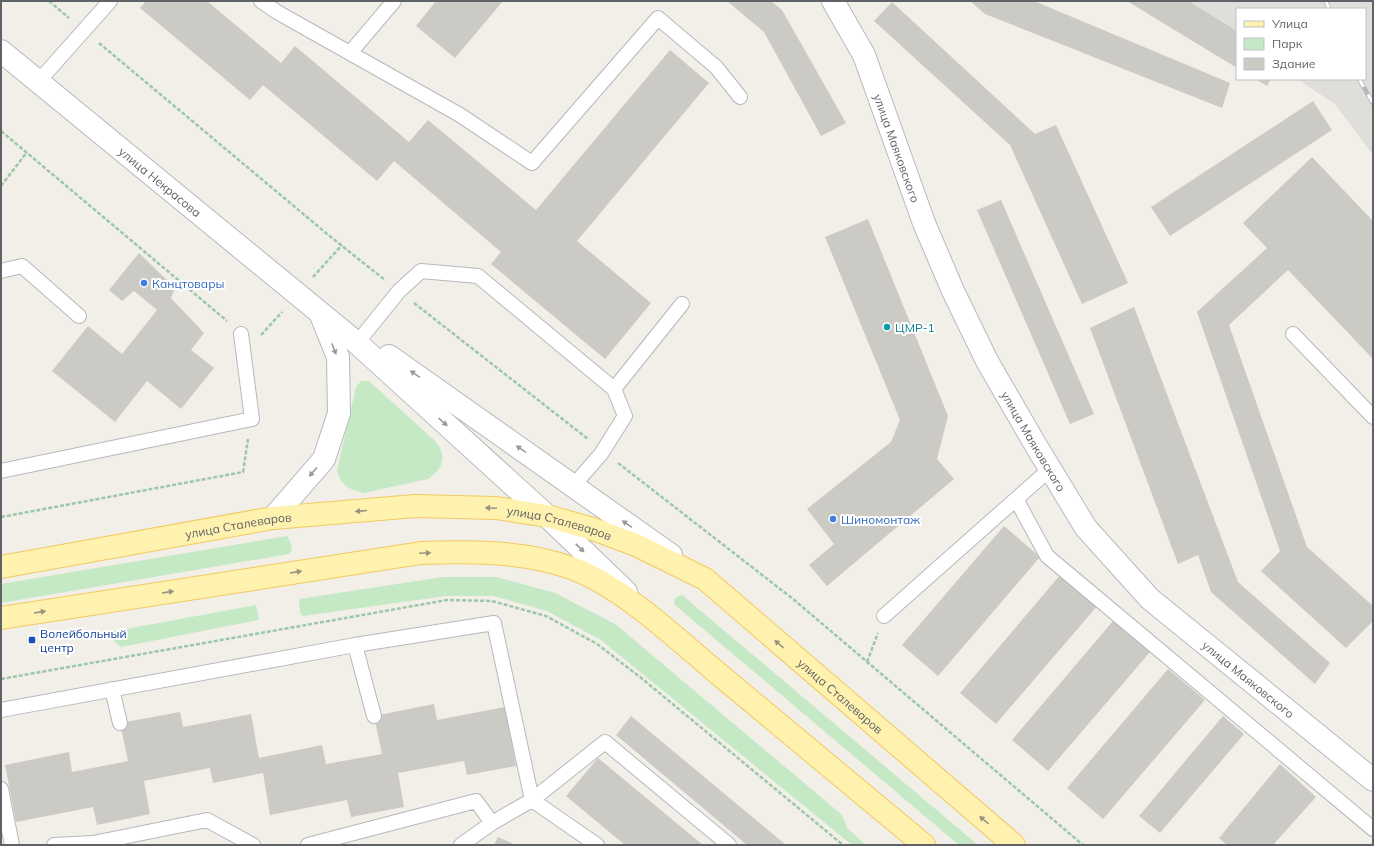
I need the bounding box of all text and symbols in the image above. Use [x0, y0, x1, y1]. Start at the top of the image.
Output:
legend [1236, 8, 1366, 80]
text: Улица [1271, 16, 1308, 31]
text: Парк [1272, 36, 1303, 51]
text: Здание [1272, 56, 1316, 71]
street label: улица Маяковского [871, 92, 924, 204]
street label: улица Некрасова [116, 143, 205, 220]
place label: Канцтовары [152, 276, 224, 291]
marker: Канцтовары [139, 278, 149, 288]
place label: ЦМР-1 [895, 320, 935, 335]
marker: ЦМР-1 [882, 322, 892, 332]
one-way arrow [332, 343, 338, 355]
one-way arrow [409, 370, 420, 379]
street label: улица Маяковского [998, 388, 1069, 494]
one-way arrow [438, 417, 448, 427]
one-way arrow [516, 445, 526, 453]
one-way arrow [309, 466, 318, 477]
street label: улица Сталеваров [506, 502, 614, 543]
one-way arrow [485, 504, 497, 511]
one-way arrow [355, 507, 367, 514]
street label: улица Сталеваров [184, 509, 292, 541]
place label: Шиномонтаж [841, 512, 920, 527]
marker: Шиномонтаж [828, 514, 838, 524]
one-way arrow [622, 520, 632, 528]
one-way arrow [575, 543, 585, 553]
one-way arrow [419, 550, 431, 557]
one-way arrow [290, 569, 303, 575]
one-way arrow [162, 589, 174, 595]
one-way arrow [33, 609, 46, 615]
place label: Волейбольный центр [40, 626, 127, 655]
marker: Волейбольный центр [27, 635, 37, 645]
street label: улица Маяковского [1199, 637, 1298, 721]
one-way arrow [774, 639, 785, 648]
street label: улица Сталеваров [795, 655, 887, 737]
one-way arrow [979, 815, 989, 824]

